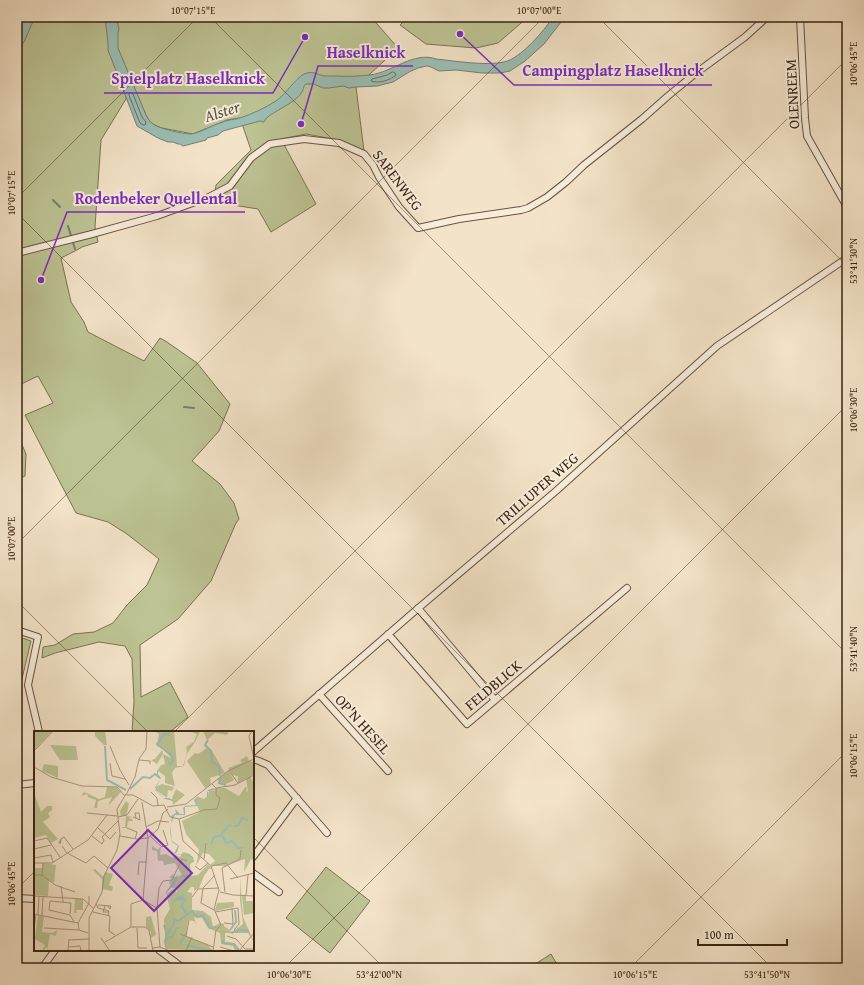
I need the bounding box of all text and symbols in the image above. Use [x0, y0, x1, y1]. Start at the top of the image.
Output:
text: 10°07'15"E [171, 3, 215, 18]
text: 10°07'00"E [517, 3, 561, 18]
callout: Haselknick [318, 38, 413, 66]
text: Haselknick [327, 40, 406, 64]
text: 10°06'45"E [846, 42, 861, 86]
callout: Campingplatz Haselknick [514, 57, 712, 85]
text: Campingplatz Haselknick [522, 58, 704, 82]
street label: OLENREEM [780, 59, 804, 129]
callout: Spielplatz Haselknick [104, 65, 273, 93]
text: Spielplatz Haselknick [111, 66, 266, 90]
water label: Alster [200, 94, 244, 128]
street label: SARENWEG [368, 145, 428, 215]
text: 10°07'15"E [4, 171, 19, 215]
callout: Rodenbeker Quellental [67, 184, 245, 212]
text: Rodenbeker Quellental [75, 186, 237, 210]
text: 53°41'30"N [846, 238, 861, 284]
text: 10°06'30"E [846, 388, 861, 432]
street label: TRILLUPER WEG [491, 447, 583, 531]
text: 10°07'00"E [4, 517, 19, 561]
text: 53°41'40"N [846, 626, 861, 672]
street label: FELDBLICK [460, 655, 526, 715]
street label: OP'N HESEL [330, 690, 396, 759]
inset map [34, 731, 254, 951]
text: 10°06'15"E [846, 734, 861, 778]
text: 10°06'45"E [4, 862, 19, 906]
scale bar [698, 921, 787, 947]
text: 100 m [704, 926, 734, 943]
text: 10°06'30"E [267, 967, 311, 982]
text: 53°42'00"N [356, 967, 402, 982]
text: 10°06'15"E [613, 967, 657, 982]
text: 53°41'50"N [744, 967, 790, 982]

